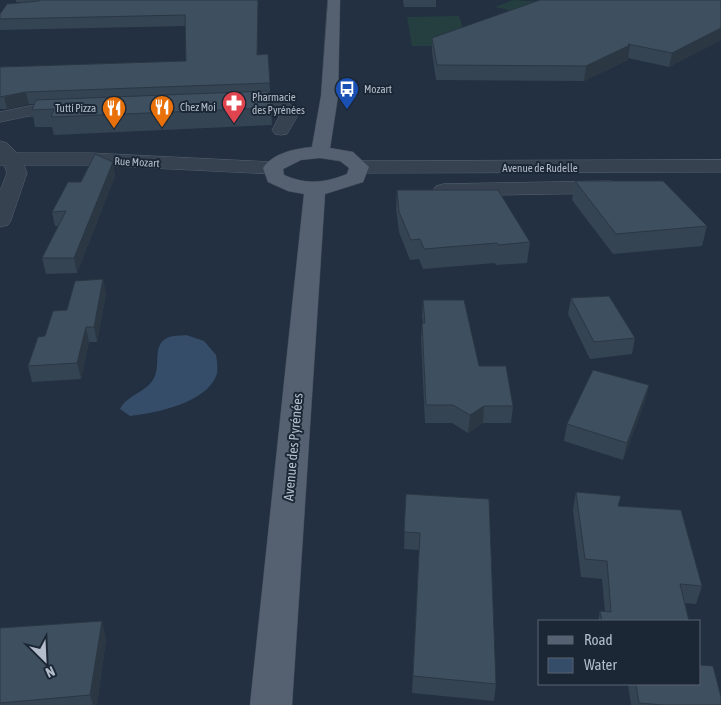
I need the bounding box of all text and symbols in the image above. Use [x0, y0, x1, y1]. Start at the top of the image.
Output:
bus stop icon: Mozart [334, 76, 360, 110]
place label: Mozart [364, 83, 392, 95]
pharmacy icon: Pharmacie des Pyrénées [221, 90, 247, 124]
place label: Pharmacie des Pyrénées [252, 91, 305, 116]
restaurant icon: Chez Moi [149, 94, 175, 128]
restaurant icon: Tutti Pizza [101, 95, 127, 129]
place label: Chez Moi [180, 101, 216, 113]
place label: Tutti Pizza [55, 102, 96, 114]
street label: Rue Mozart [114, 155, 160, 169]
street label: Avenue de Rudelle [502, 162, 578, 174]
street label: Avenue des Pyrénées [280, 392, 306, 501]
legend [538, 620, 701, 685]
text: Road [584, 631, 613, 648]
north arrow [20, 635, 70, 685]
text: Water [584, 656, 617, 673]
text: N [43, 663, 57, 681]

